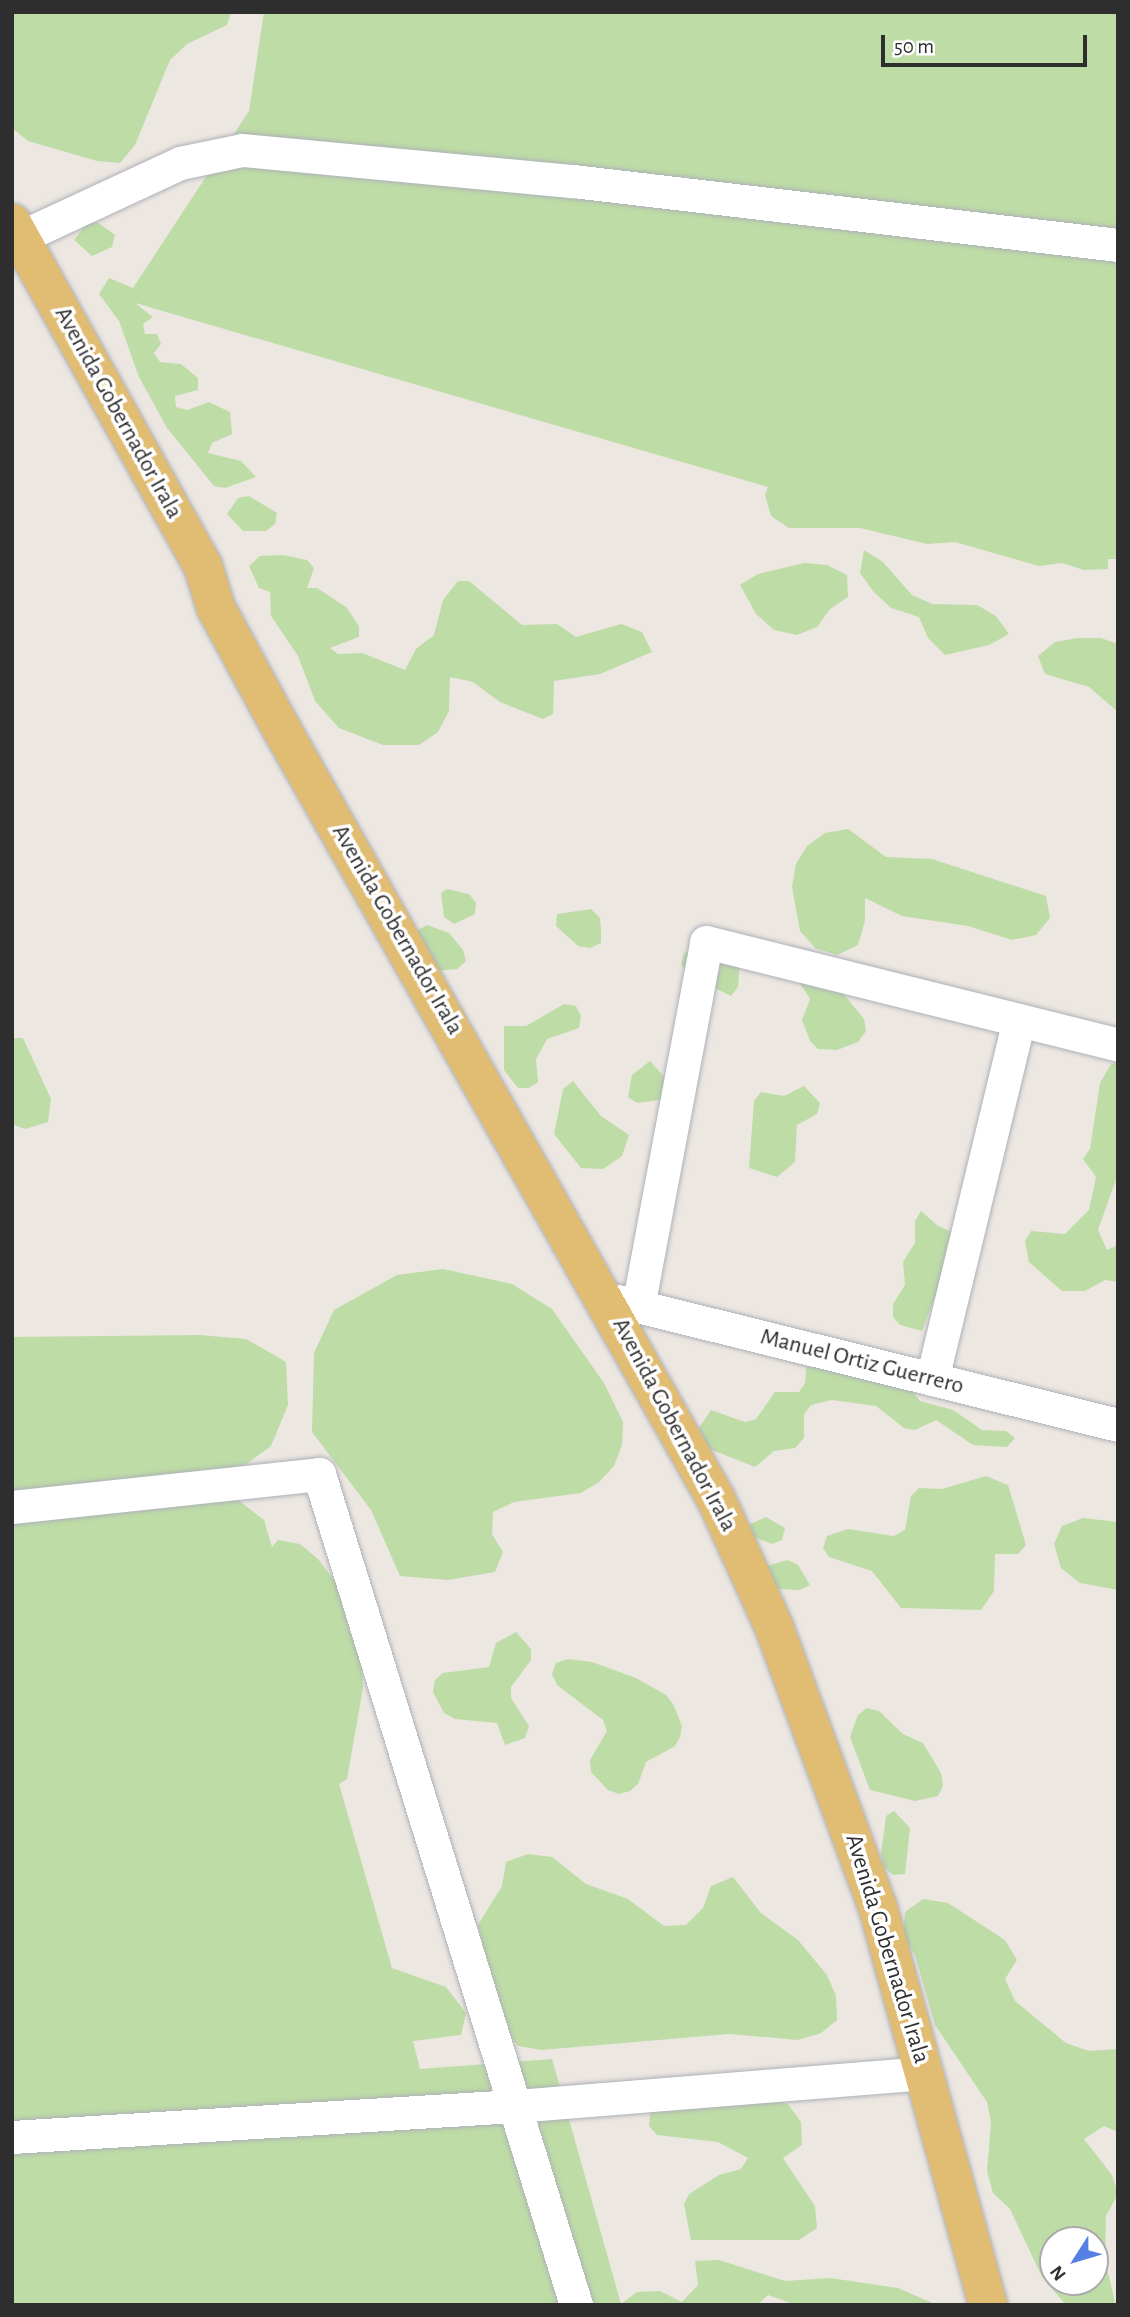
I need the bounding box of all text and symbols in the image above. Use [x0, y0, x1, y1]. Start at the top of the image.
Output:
scale bar [885, 21, 1092, 65]
text: 50 m [894, 36, 934, 57]
street label: Avenida Gobernador Irala [48, 302, 188, 524]
street label: Avenida Gobernador Irala [325, 820, 469, 1040]
street label: Avenida Gobernador Irala [605, 1313, 743, 1537]
street label: Manuel Ortiz Guerrero [757, 1323, 967, 1401]
street label: Avenida Gobernador Irala [838, 1831, 936, 2067]
north arrow [1039, 2226, 1109, 2296]
text: N [1047, 2262, 1070, 2284]

